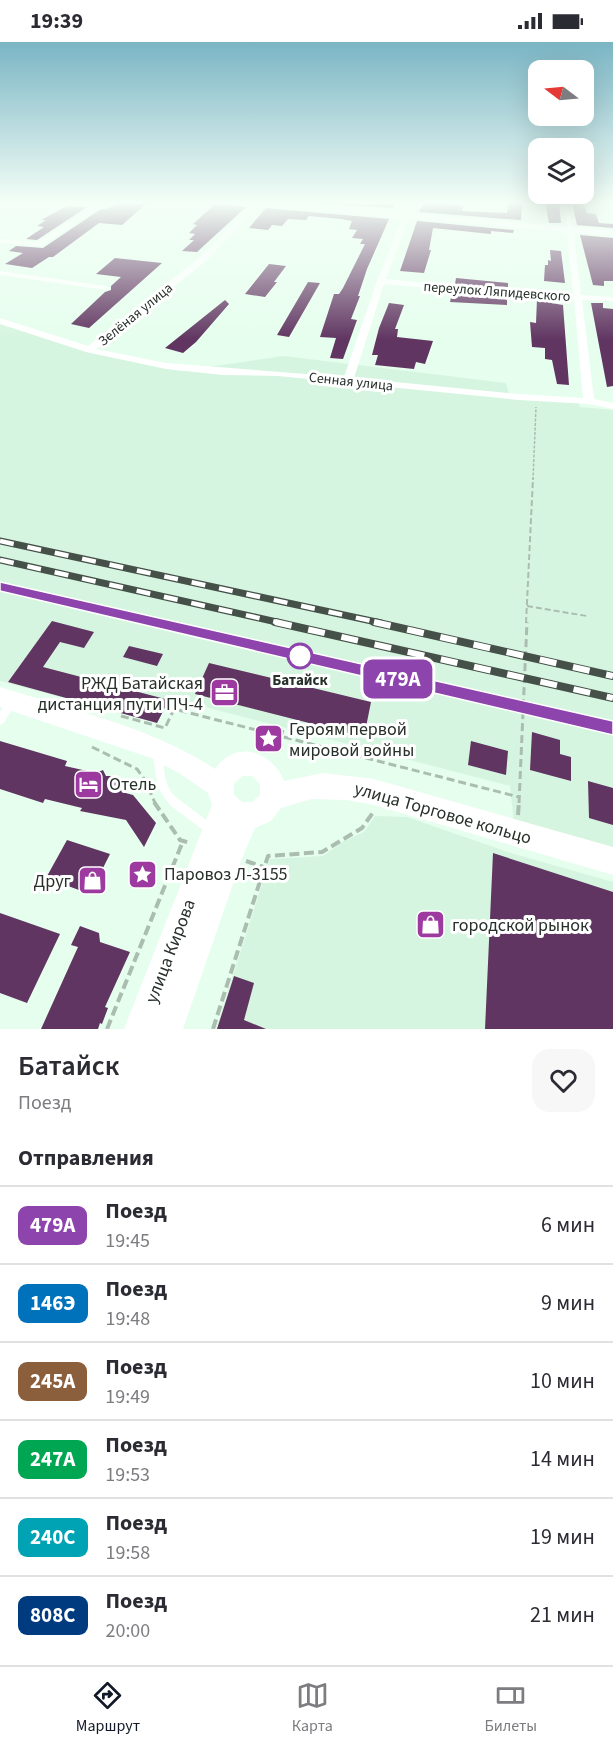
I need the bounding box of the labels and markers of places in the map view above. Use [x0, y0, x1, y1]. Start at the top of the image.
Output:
marker: Батайск [287, 643, 313, 669]
place label: Батайск [272, 670, 329, 691]
place label: РЖД Батайская дистанция пути ПЧ-4 [38, 671, 203, 717]
office icon: РЖД Батайская дистанция пути ПЧ-4 [208, 677, 240, 709]
place label: Героям первой мировой войны [289, 717, 414, 763]
place icon: Героям первой мировой войны [252, 723, 284, 755]
hotel icon: Отель [72, 768, 104, 800]
place label: Отель [109, 772, 156, 797]
place icon: Паровоз Л-3155 [127, 858, 159, 890]
place label: Паровоз Л-3155 [164, 862, 288, 887]
shop icon: Друг [76, 865, 108, 897]
place label: Друг [33, 869, 71, 894]
shop icon: городской рынок [415, 909, 447, 941]
place label: городской рынок [452, 913, 589, 938]

